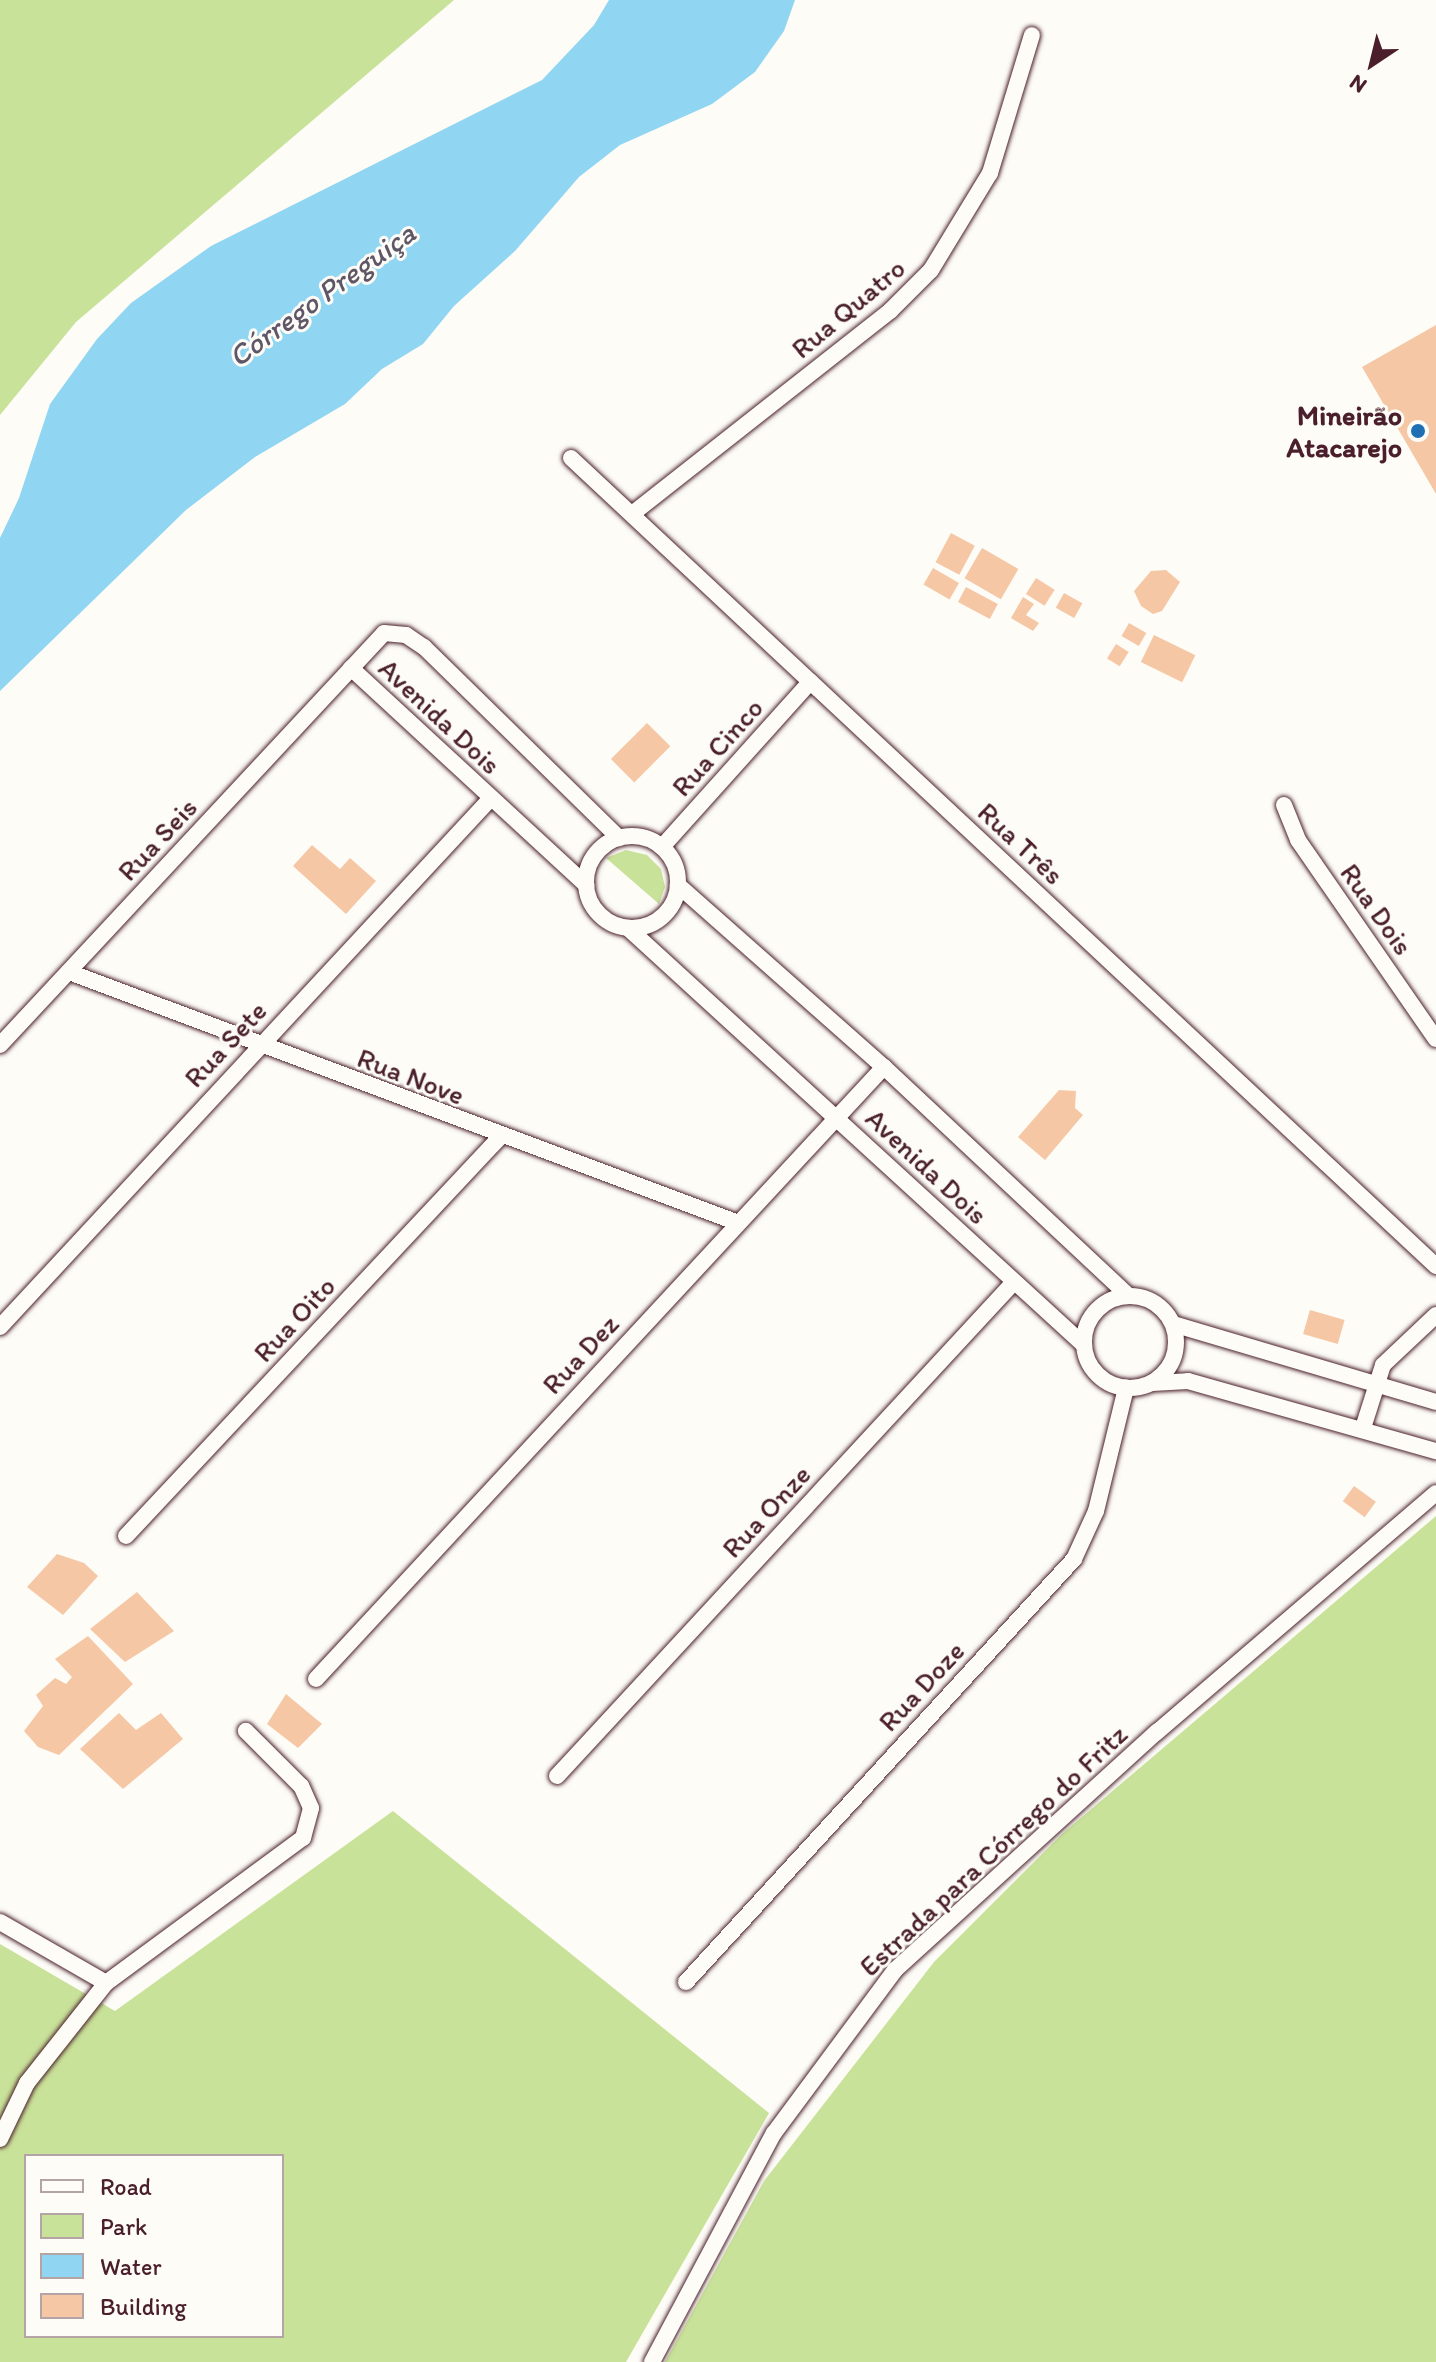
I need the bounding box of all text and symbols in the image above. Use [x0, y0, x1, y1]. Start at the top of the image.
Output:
north arrow [1332, 24, 1412, 104]
text: N [1344, 69, 1372, 99]
water label: Córrego Preguiça [222, 215, 422, 375]
street label: Rua Quatro [785, 251, 911, 365]
place label: Mineirão Atacarejo [1287, 398, 1402, 464]
marker: Mineirão Atacarejo [1409, 422, 1427, 440]
street label: Avenida Dois [372, 651, 508, 781]
street label: Rua Cinco [664, 691, 770, 803]
street label: Rua Seis [110, 791, 204, 887]
street label: Rua Três [972, 796, 1070, 890]
street label: Rua Dois [1333, 856, 1421, 962]
street label: Rua Sete [177, 994, 273, 1094]
street label: Rua Nove [353, 1040, 469, 1112]
street label: Avenida Dois [859, 1101, 995, 1231]
street label: Rua Oito [246, 1269, 342, 1369]
street label: Rua Dez [535, 1307, 625, 1401]
street label: Rua Onze [715, 1458, 817, 1564]
street label: Rua Doze [871, 1634, 971, 1738]
street label: Estrada para Córrego do Fritz [852, 1717, 1134, 1983]
legend [24, 2154, 284, 2338]
text: Road [100, 2172, 152, 2201]
text: Park [100, 2212, 147, 2241]
text: Water [100, 2252, 162, 2281]
text: Building [100, 2292, 187, 2321]

